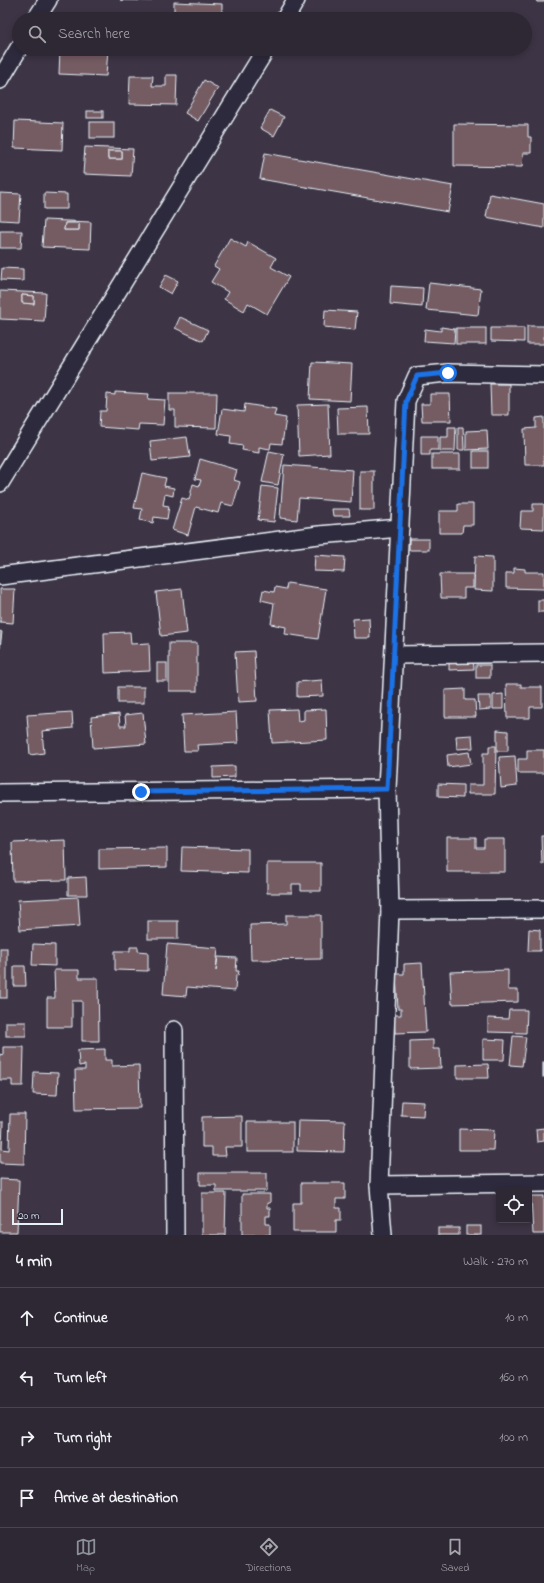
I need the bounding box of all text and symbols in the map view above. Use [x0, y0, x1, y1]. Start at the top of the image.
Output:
search box [12, 12, 532, 56]
icon: search [26, 23, 48, 45]
text: Search here [58, 23, 130, 45]
route start [439, 364, 457, 382]
route end [132, 783, 150, 801]
map controls [496, 1187, 532, 1223]
button: locate [496, 1187, 532, 1223]
scale bar [12, 1207, 63, 1226]
text: 20 m [18, 1208, 40, 1224]
text: 4 min [16, 1249, 52, 1274]
text: Walk · 270 m [463, 1252, 528, 1271]
icon: ahead [16, 1307, 38, 1329]
text: Continue [54, 1307, 108, 1329]
text: 10 m [505, 1308, 528, 1327]
icon: left [16, 1367, 38, 1389]
text: Turn left [54, 1367, 107, 1389]
text: 160 m [499, 1368, 528, 1387]
icon: right [16, 1427, 38, 1449]
text: Turn right [54, 1427, 112, 1449]
text: 100 m [499, 1428, 528, 1447]
icon: arrive [16, 1487, 38, 1509]
text: Arrive at destination [54, 1487, 178, 1509]
tab: Map [75, 1536, 97, 1576]
tab: Directions [246, 1536, 291, 1576]
tab: Saved [441, 1536, 469, 1576]

